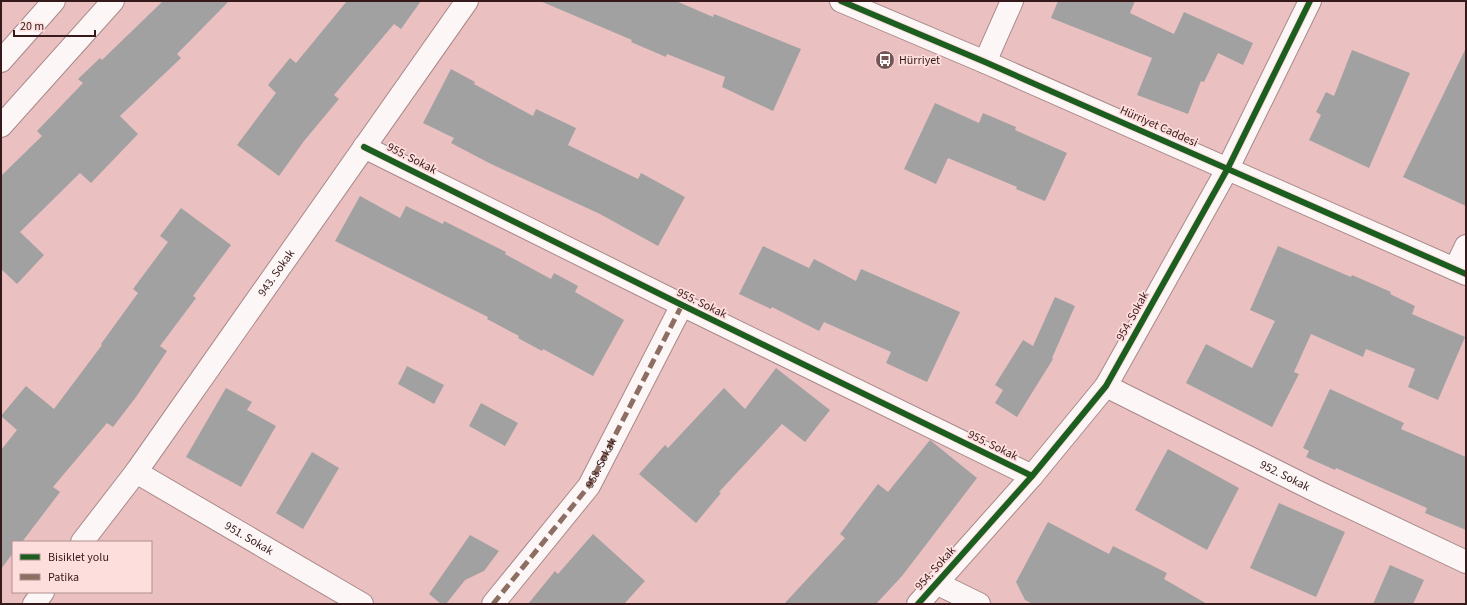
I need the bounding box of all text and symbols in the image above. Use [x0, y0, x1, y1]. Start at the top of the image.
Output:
scale bar [14, 12, 95, 38]
text: 20 m [20, 18, 44, 35]
bus stop icon: Hürriyet [874, 49, 896, 71]
place label: Hürriyet [899, 52, 940, 69]
street label: Hürriyet Caddesi [1117, 102, 1200, 151]
street label: 955. Sokak [384, 139, 440, 178]
street label: 943. Sokak [254, 246, 299, 300]
street label: 955. Sokak [674, 284, 730, 323]
street label: 954. Sokak [1112, 288, 1153, 344]
street label: 955. Sokak [965, 426, 1021, 465]
street label: 958. Sokak [581, 435, 621, 491]
street label: 952. Sokak [1257, 456, 1313, 496]
street label: 951. Sokak [221, 518, 277, 560]
legend [12, 541, 152, 593]
street label: 954. Sokak [911, 543, 960, 594]
text: Bisiklet yolu [48, 549, 109, 566]
text: Patika [48, 569, 79, 586]

